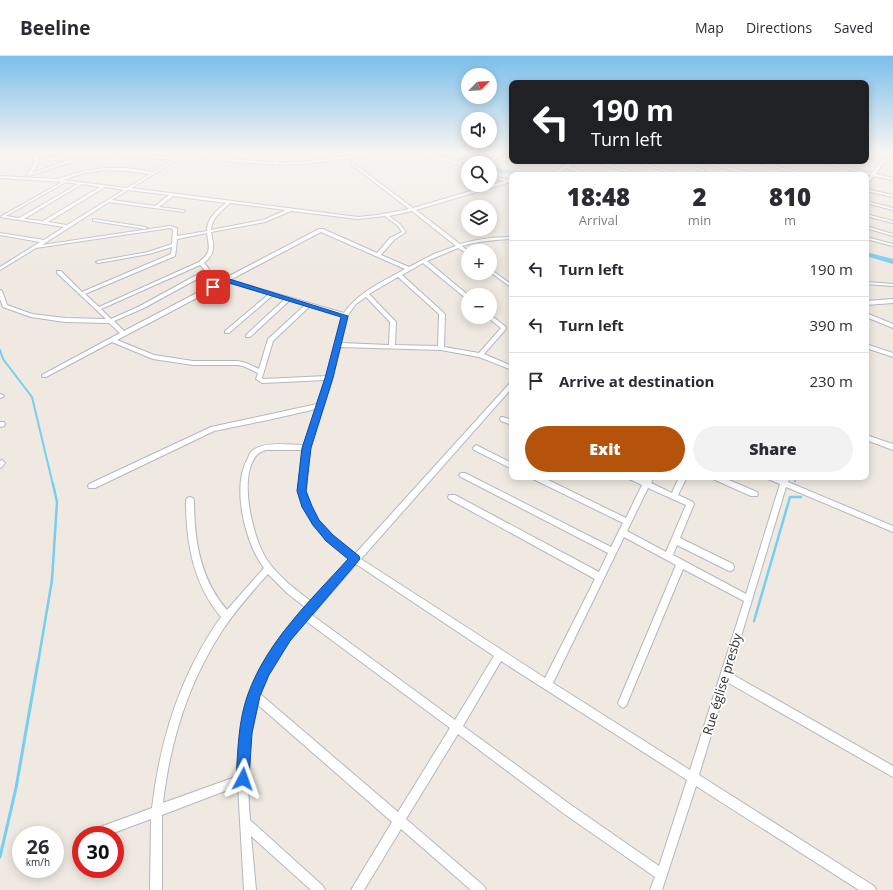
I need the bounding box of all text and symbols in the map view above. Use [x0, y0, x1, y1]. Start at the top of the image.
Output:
text: Beeline [20, 15, 91, 41]
text: Map [695, 18, 724, 37]
text: Directions [746, 18, 812, 37]
text: Saved [834, 18, 873, 37]
north arrow [461, 68, 497, 104]
map controls [461, 68, 497, 324]
text: 190 m [591, 91, 674, 129]
icon: left [525, 96, 577, 148]
button: sound [461, 112, 497, 148]
text: Turn left [591, 127, 662, 151]
button: search [461, 156, 497, 192]
text: 18:48 [567, 180, 630, 213]
text: 2 [692, 180, 707, 213]
text: 810 [769, 180, 811, 213]
button: layers [461, 200, 497, 236]
text: Arrival [579, 211, 618, 229]
text: min [688, 211, 711, 229]
text: m [784, 211, 796, 229]
button: + [461, 244, 497, 280]
icon: left [525, 258, 547, 280]
text: Turn left [559, 259, 624, 279]
text: 190 m [809, 259, 853, 279]
pin [196, 270, 230, 304]
icon: arrive [202, 276, 224, 298]
button: − [461, 288, 497, 324]
icon: left [525, 314, 547, 336]
text: Turn left [559, 315, 624, 335]
text: 390 m [809, 315, 853, 335]
icon: arrive [525, 370, 547, 392]
text: Arrive at destination [559, 371, 714, 391]
text: 230 m [809, 371, 853, 391]
button: Exit [525, 426, 685, 472]
button: Share [693, 426, 853, 472]
street label: Rue église presby [698, 630, 746, 737]
position arrow [222, 758, 264, 800]
speed limit sign: 30 [72, 826, 124, 878]
text: 26 [27, 833, 49, 860]
text: km/h [26, 855, 50, 869]

